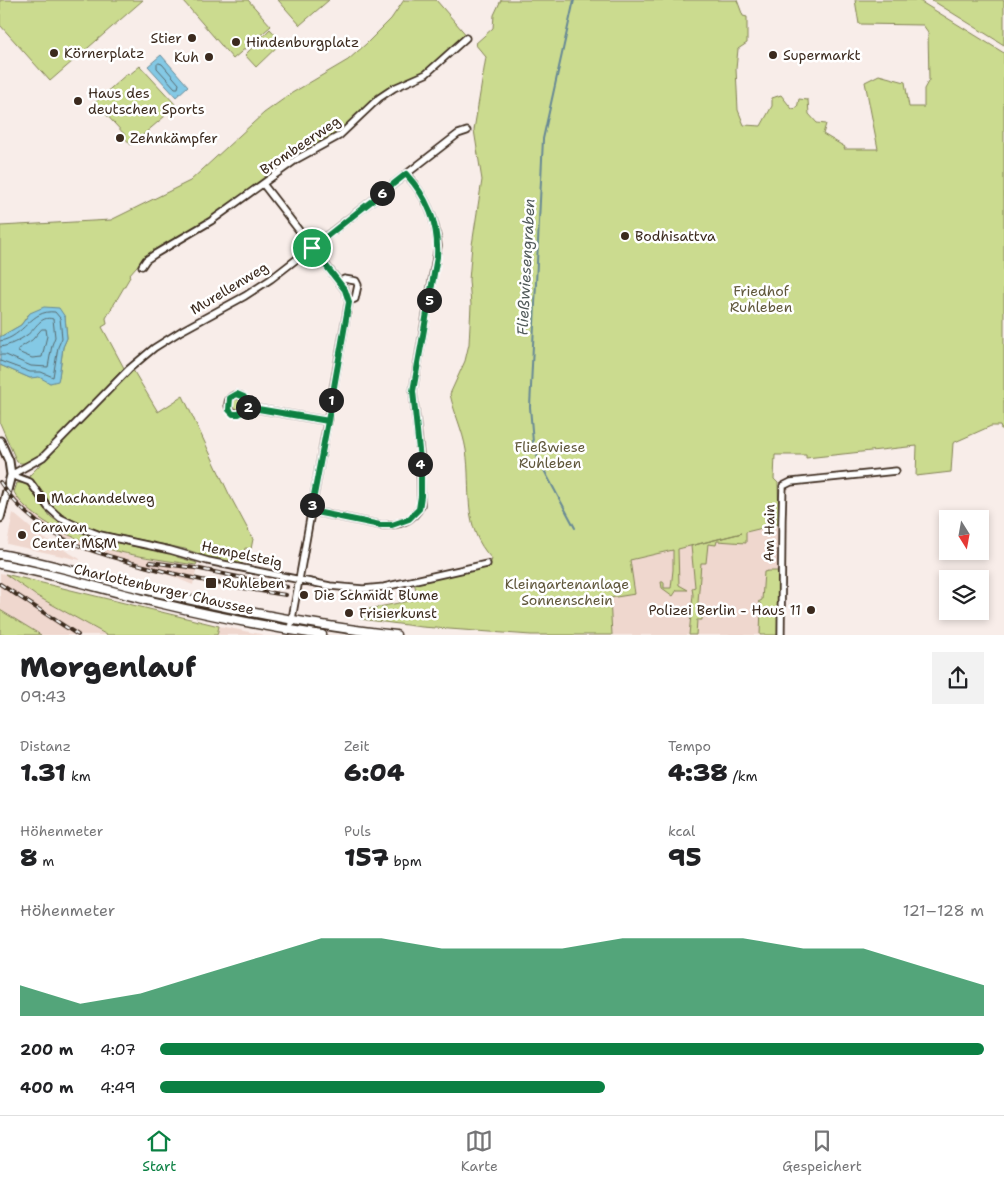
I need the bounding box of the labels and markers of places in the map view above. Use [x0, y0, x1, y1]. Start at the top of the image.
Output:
place label: Stier [150, 29, 182, 47]
marker: Stier [186, 32, 198, 44]
place label: Hindenburgplatz [246, 33, 359, 51]
marker: Hindenburgplatz [230, 36, 242, 48]
place label: Körnerplatz [64, 44, 145, 62]
place label: Supermarkt [783, 46, 861, 64]
marker: Körnerplatz [48, 47, 60, 59]
place label: Kuh [174, 48, 199, 66]
marker: Supermarkt [767, 49, 779, 61]
marker: Kuh [203, 51, 215, 63]
place label: Haus des deutschen Sports [88, 84, 205, 118]
marker: Haus des deutschen Sports [72, 95, 84, 107]
place label: Zehnkämpfer [130, 129, 218, 147]
marker: Zehnkämpfer [114, 132, 126, 144]
pin: 6 [370, 180, 394, 206]
pin [291, 227, 333, 269]
place label: Bodhisattva [635, 227, 716, 245]
marker: Bodhisattva [619, 230, 631, 242]
pin: 5 [416, 288, 442, 312]
pin: 1 [318, 388, 344, 412]
pin: 2 [236, 394, 260, 420]
pin: 4 [408, 452, 432, 476]
place label: Machandelweg [51, 489, 155, 507]
marker: Machandelweg [35, 492, 47, 504]
pin: 3 [300, 492, 324, 518]
place label: Caravan Center M&M [32, 518, 117, 552]
marker: Caravan Center M&M [16, 529, 28, 541]
place label: Ruhleben [222, 574, 285, 592]
marker: Ruhleben [204, 576, 218, 590]
place label: Die Schmidt Blume [314, 586, 439, 604]
marker: Die Schmidt Blume [298, 589, 310, 601]
place label: Polizei Berlin - Haus 11 [648, 601, 801, 619]
place label: Frisierkunst [359, 604, 437, 622]
marker: Polizei Berlin - Haus 11 [805, 604, 817, 616]
marker: Frisierkunst [343, 607, 355, 619]

